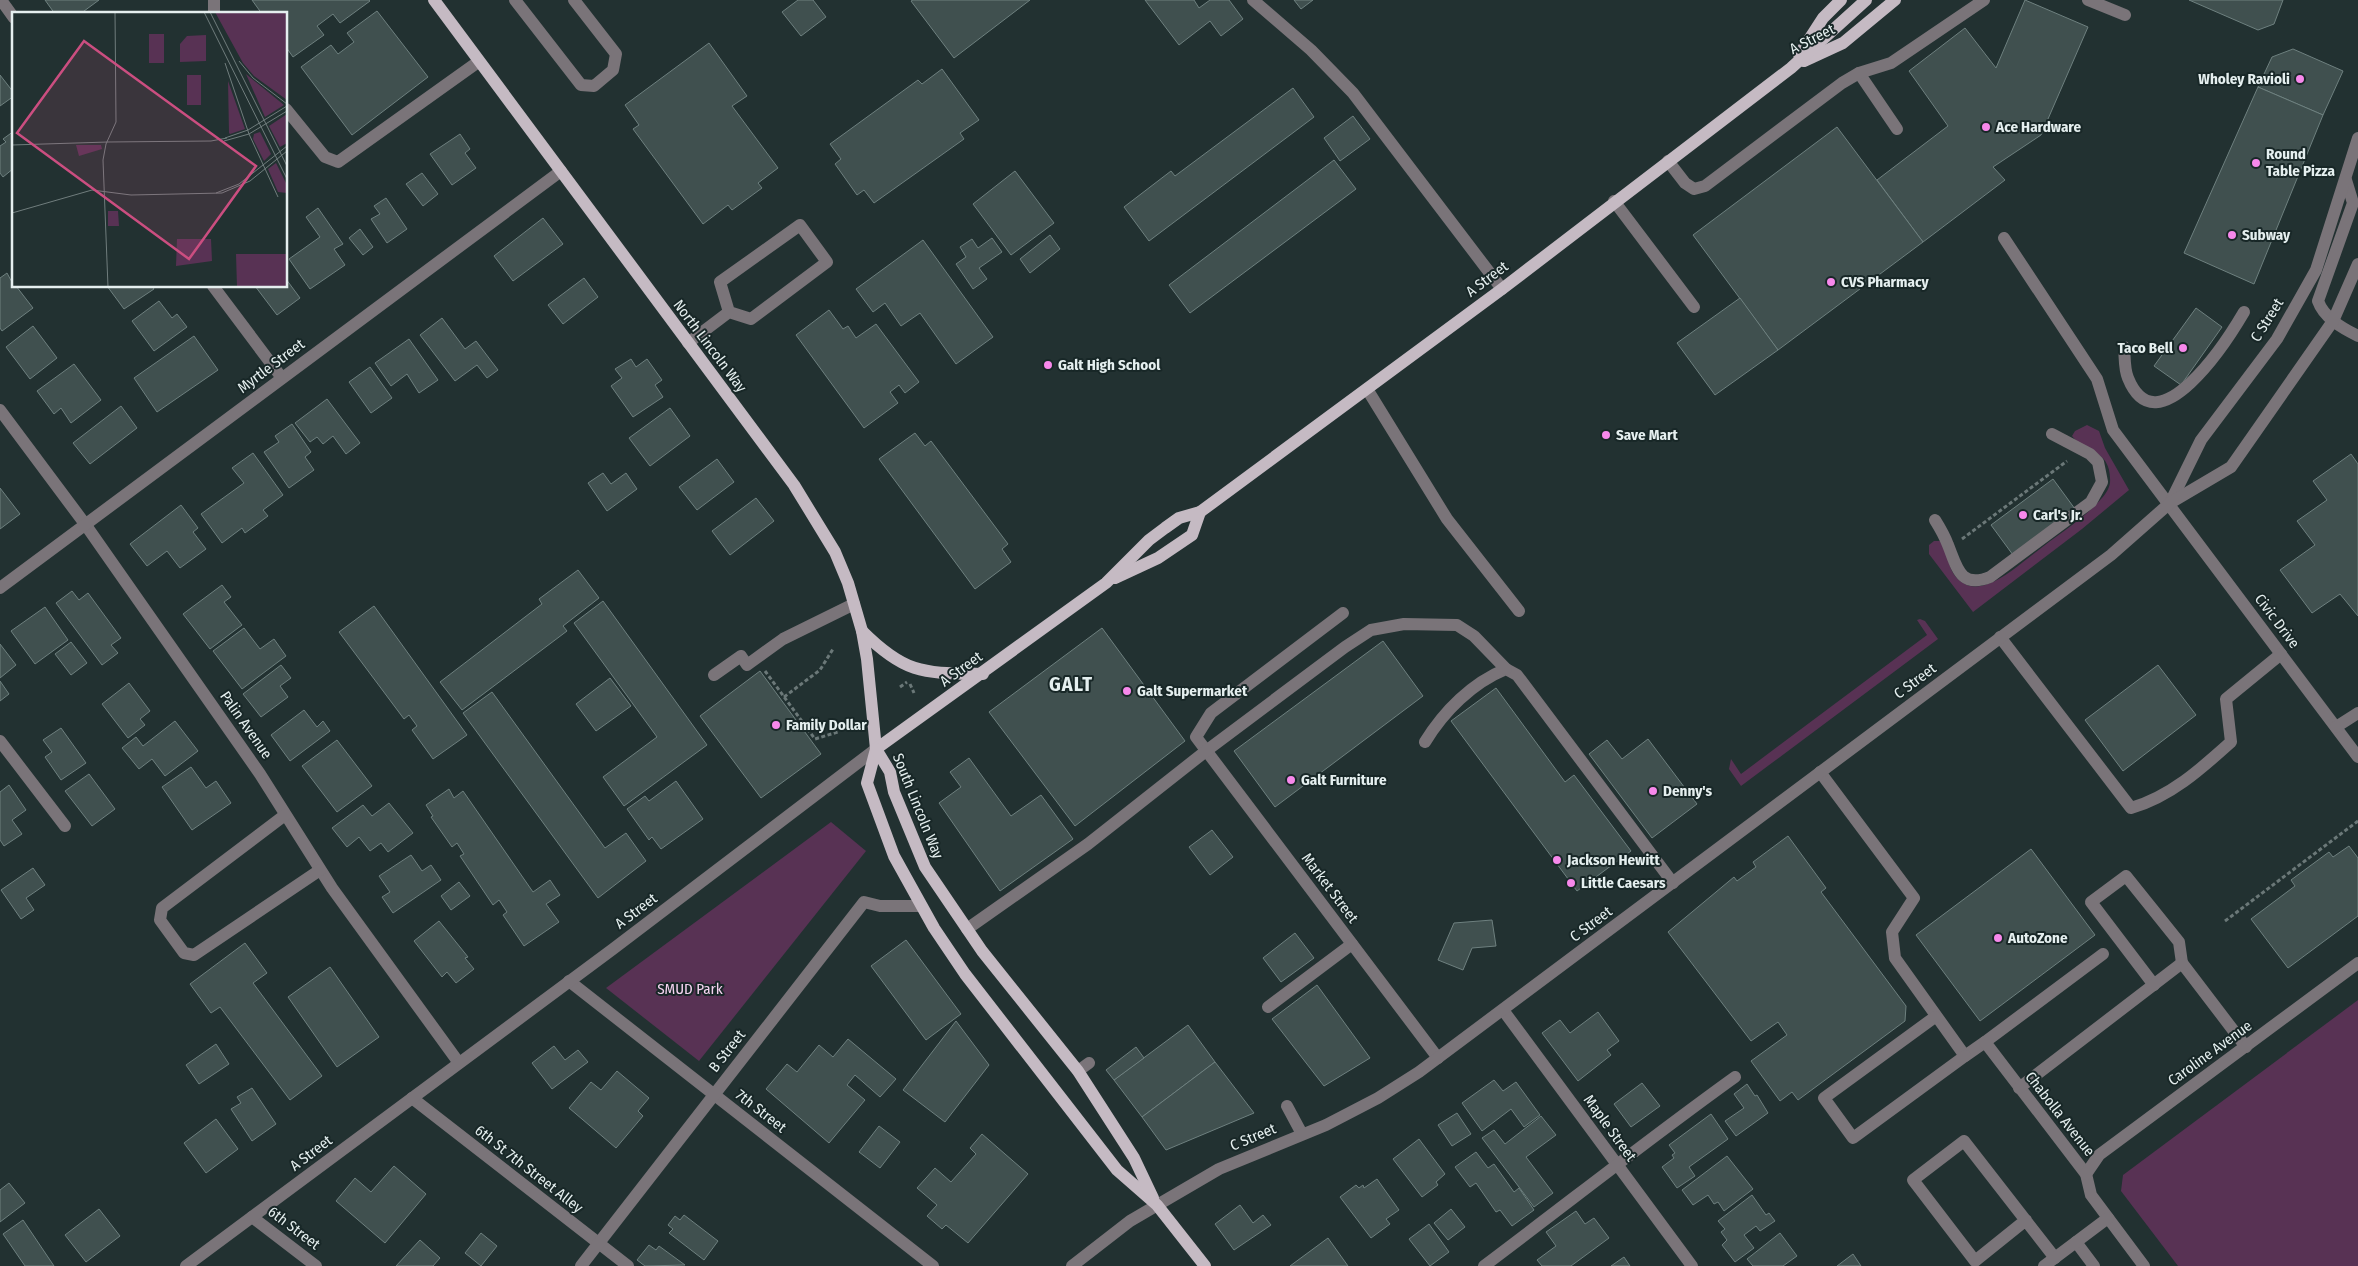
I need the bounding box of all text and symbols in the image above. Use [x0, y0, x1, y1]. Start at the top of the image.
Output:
inset map [12, 12, 288, 288]
street label: A Street [1786, 20, 1838, 58]
place label: Wholey Ravioli [2198, 70, 2290, 88]
marker: Wholey Ravioli [2294, 73, 2306, 85]
place label: Ace Hardware [1995, 118, 2081, 136]
marker: Ace Hardware [1980, 121, 1992, 133]
place label: Round Table Pizza [2266, 145, 2335, 180]
marker: Round Table Pizza [2250, 157, 2262, 169]
place label: Subway [2242, 226, 2291, 244]
marker: Subway [2226, 229, 2238, 241]
street label: A Street [1462, 257, 1512, 301]
place label: CVS Pharmacy [1841, 273, 1930, 291]
marker: CVS Pharmacy [1825, 276, 1837, 288]
street label: C Street [2247, 295, 2287, 345]
street label: North Lincoln Way [669, 296, 751, 396]
street label: Myrtle Street [234, 335, 308, 397]
place label: Taco Bell [2117, 339, 2174, 357]
marker: Taco Bell [2177, 342, 2189, 354]
place label: Galt High School [1058, 356, 1161, 374]
marker: Galt High School [1042, 359, 1054, 371]
place label: Save Mart [1616, 426, 1678, 444]
marker: Save Mart [1600, 429, 1612, 441]
place label: Carl's Jr. [2033, 506, 2083, 524]
marker: Carl's Jr. [2017, 509, 2029, 521]
street label: Civic Drive [2251, 590, 2303, 652]
street label: A Street [936, 647, 986, 690]
street label: C Street [1890, 659, 1940, 703]
district label: GALT [1049, 672, 1093, 696]
place label: Galt Supermarket [1137, 682, 1248, 700]
marker: Galt Supermarket [1121, 685, 1133, 697]
street label: Palin Avenue [216, 688, 276, 762]
place label: Family Dollar [786, 716, 867, 734]
marker: Family Dollar [770, 719, 782, 731]
street label: South Lincoln Way [889, 751, 947, 862]
place label: Galt Furniture [1301, 771, 1387, 789]
marker: Galt Furniture [1285, 774, 1297, 786]
place label: Denny's [1663, 782, 1713, 800]
marker: Denny's [1647, 785, 1659, 797]
street label: Market Street [1298, 850, 1362, 927]
place label: Jackson Hewitt [1566, 851, 1661, 869]
marker: Jackson Hewitt [1551, 854, 1563, 866]
place label: Little Caesars [1581, 874, 1666, 892]
marker: Little Caesars [1565, 877, 1577, 889]
street label: A Street [611, 889, 661, 933]
street label: C Street [1566, 902, 1616, 946]
place label: AutoZone [2007, 929, 2068, 947]
marker: AutoZone [1992, 932, 2004, 944]
park label: SMUD Park [657, 980, 723, 998]
street label: Caroline Avenue [2165, 1017, 2255, 1089]
street label: B Street [705, 1026, 749, 1076]
street label: Chabolla Avenue [2021, 1068, 2099, 1160]
street label: 7th Street [732, 1086, 790, 1136]
street label: Maple Street [1580, 1091, 1640, 1165]
street label: C Street [1227, 1119, 1279, 1155]
street label: 6th St 7th Street Alley [471, 1121, 587, 1217]
street label: A Street [286, 1131, 336, 1175]
street label: 6th Street [264, 1203, 324, 1253]

